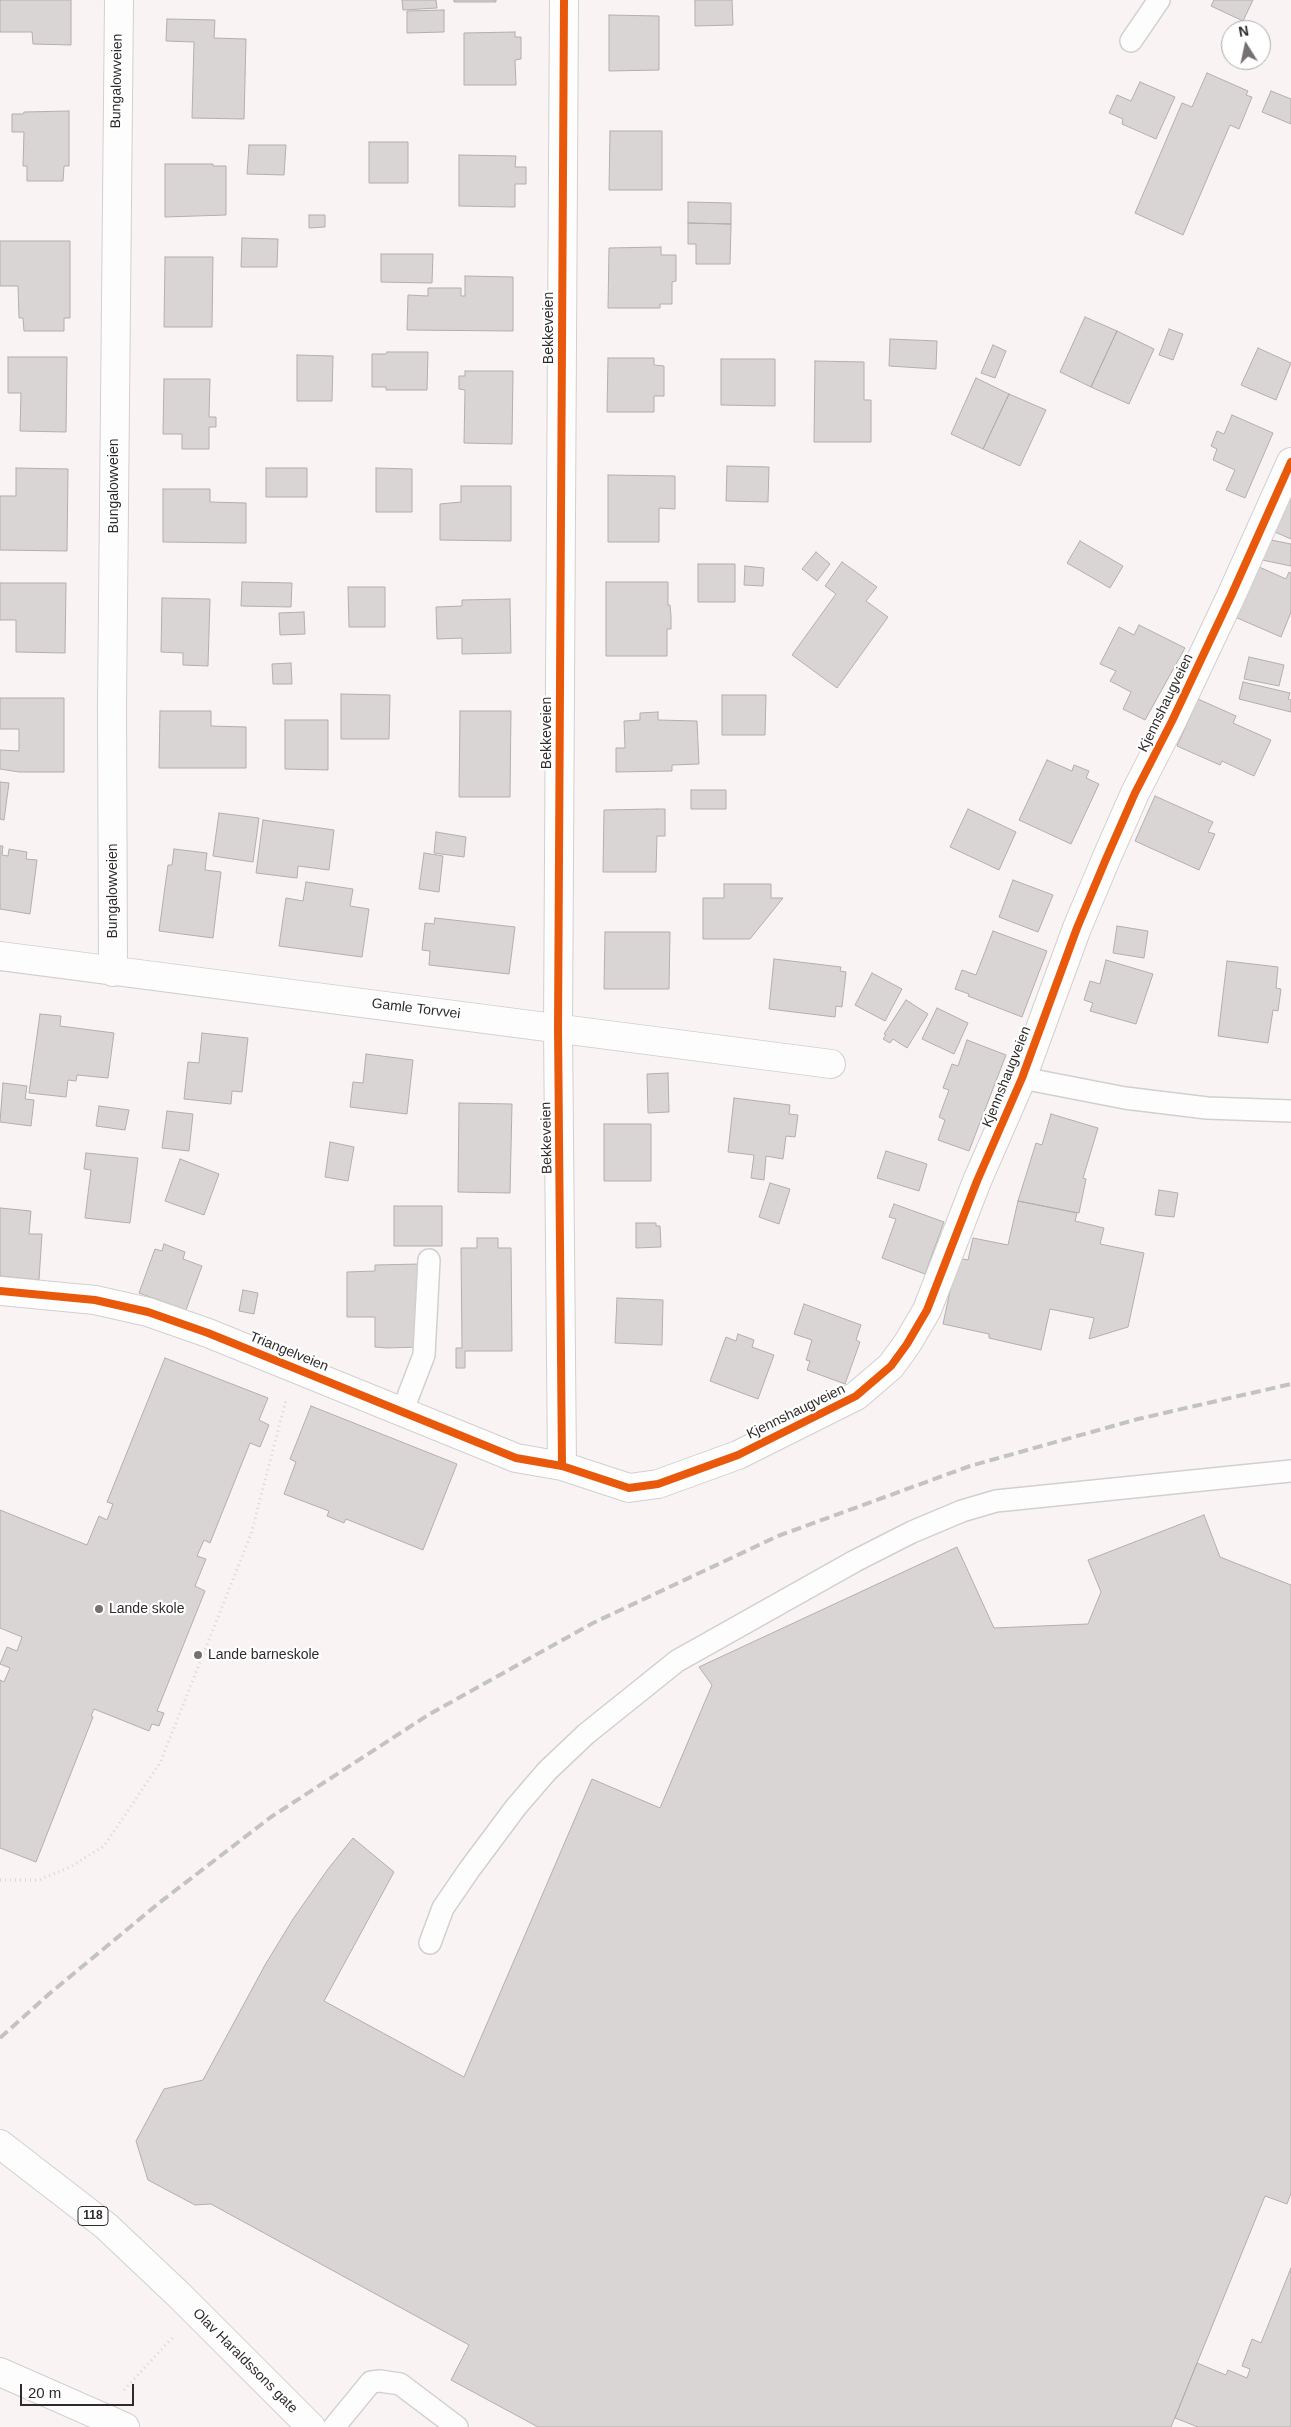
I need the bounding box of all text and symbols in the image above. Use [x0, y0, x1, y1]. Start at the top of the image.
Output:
north arrow [1221, 20, 1271, 70]
text: N [1237, 22, 1250, 40]
street label: Bungalowveien [108, 33, 126, 129]
street label: Bekkeveien [541, 292, 557, 364]
street label: Bungalowveien [106, 439, 122, 533]
street label: Kjennshaugveien [1135, 651, 1197, 755]
street label: Bekkeveien [539, 697, 555, 769]
street label: Bungalowveien [105, 844, 121, 938]
street label: Gamle Torvvei [371, 995, 461, 1023]
street label: Kjennshaugveien [979, 1024, 1035, 1130]
street label: Bekkeveien [538, 1102, 556, 1174]
street label: Triangelveien [247, 1329, 331, 1375]
street label: Kjennshaugveien [744, 1381, 848, 1443]
place label: Lande skole [109, 1601, 185, 1617]
marker: Lande skole [93, 1603, 105, 1615]
place label: Lande barneskole [208, 1647, 319, 1663]
marker: Lande barneskole [192, 1649, 204, 1661]
road number: 118 [78, 2206, 108, 2226]
street label: Olav Haraldssons gate [189, 2305, 301, 2417]
scale bar [22, 2374, 136, 2406]
text: 20 m [28, 2384, 61, 2401]

